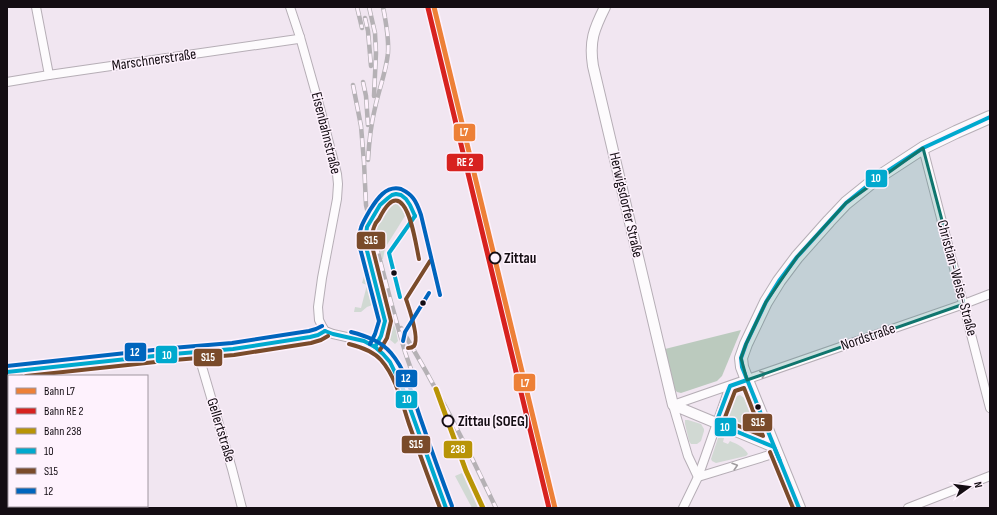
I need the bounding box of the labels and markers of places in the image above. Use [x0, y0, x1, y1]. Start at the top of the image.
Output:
place label: Zittau [504, 249, 536, 268]
marker: Zittau [488, 251, 502, 265]
unlabelled marker [389, 268, 399, 278]
unlabelled marker [418, 298, 428, 308]
unlabelled marker [753, 402, 763, 412]
place label: Zittau (SOEG) [458, 412, 528, 431]
marker: Zittau (SOEG) [441, 414, 455, 428]

